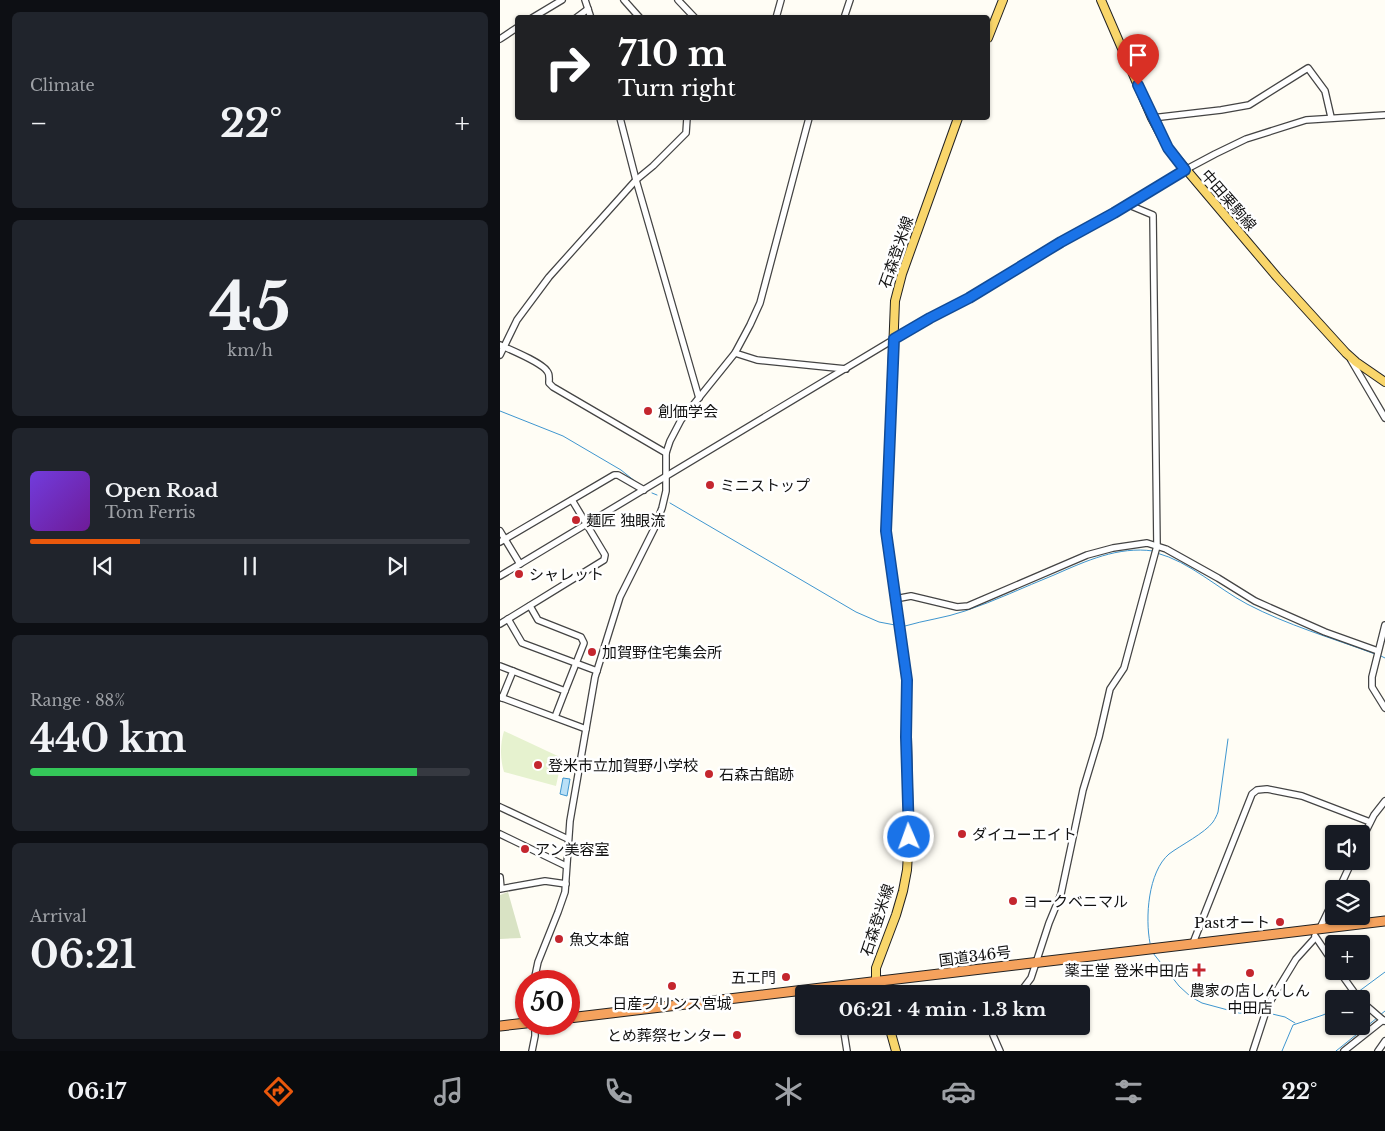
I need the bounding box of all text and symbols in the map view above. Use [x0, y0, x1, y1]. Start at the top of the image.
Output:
text: 710 m [618, 32, 727, 75]
pin [1117, 34, 1159, 85]
icon: right [535, 35, 600, 100]
icon: arrive [1124, 41, 1152, 69]
text: Climate [30, 75, 95, 95]
text: Turn right [618, 75, 736, 102]
text: 22° [220, 100, 282, 147]
text: − [30, 106, 48, 141]
text: + [455, 106, 470, 141]
street label: 中田栗駒線 [1197, 165, 1261, 235]
street label: 石森登米線 [875, 213, 917, 291]
text: 45 [209, 267, 291, 348]
text: km/h [227, 340, 273, 360]
place label: 創価学会 [658, 402, 718, 421]
marker: 創価学会 [642, 405, 654, 417]
place label: ミニストップ [720, 476, 810, 495]
text: Open Road [105, 479, 218, 502]
marker: ミニストップ [704, 479, 716, 491]
text: Tom Ferris [105, 502, 196, 522]
place label: 麺匠 独眼流 [586, 511, 665, 530]
marker: 麺匠 独眼流 [570, 514, 582, 526]
icon: previous [89, 552, 117, 580]
icon: pause [236, 552, 264, 580]
icon: next [383, 552, 411, 580]
place label: シャレット [529, 565, 604, 584]
marker: シャレット [513, 568, 525, 580]
place label: 加賀野住宅集会所 [602, 643, 722, 662]
marker: 加賀野住宅集会所 [586, 646, 598, 658]
text: Range · 88% [30, 690, 125, 710]
text: 440 km [30, 715, 187, 762]
place label: 登米市立加賀野小学校 [548, 756, 698, 775]
marker: 登米市立加賀野小学校 [532, 759, 544, 771]
place label: 石森古館跡 [719, 765, 794, 784]
marker: 石森古館跡 [703, 768, 715, 780]
position arrow [882, 810, 934, 862]
place label: ダイユーエイト [972, 825, 1077, 844]
map controls [1325, 825, 1370, 1035]
button: sound [1325, 825, 1370, 870]
marker: ダイユーエイト [956, 828, 968, 840]
place label: アン美容室 [535, 840, 609, 859]
marker: アン美容室 [519, 843, 531, 855]
button: layers [1325, 880, 1370, 925]
street label: 石森登米線 [856, 881, 898, 959]
place label: ヨークベニマル [1023, 892, 1128, 911]
marker: ヨークベニマル [1007, 895, 1019, 907]
text: Arrival [30, 906, 87, 926]
place label: Pastオート [1194, 913, 1270, 932]
marker: Pastオート [1274, 916, 1286, 928]
place label: 魚文本館 [569, 930, 629, 949]
text: 06:21 [30, 931, 136, 978]
marker: 魚文本館 [553, 933, 565, 945]
button: + [1325, 935, 1370, 980]
street label: 国道346号 [938, 942, 1012, 970]
place label: 薬王堂 登米中田店 [1065, 961, 1189, 980]
marker: 薬王堂 登米中田店 [1193, 964, 1205, 976]
marker: 農家の店しんしん 中田店 [1244, 967, 1256, 979]
place label: 五エ門 [731, 968, 776, 987]
speed limit sign: 50 [515, 970, 580, 1035]
marker: 五エ門 [780, 971, 792, 983]
marker: 日産プリンス宮城 [666, 980, 678, 992]
place label: 農家の店しんしん 中田店 [1190, 981, 1310, 1017]
button: − [1325, 990, 1370, 1035]
place label: 日産プリンス宮城 [612, 994, 732, 1013]
text: 06:21 · 4 min · 1.3 km [839, 998, 1046, 1021]
place label: とめ葬祭センター [607, 1026, 727, 1045]
marker: とめ葬祭センター [731, 1029, 743, 1041]
icon: directions [261, 1074, 296, 1109]
icon: music [431, 1074, 466, 1109]
icon: phone [601, 1074, 636, 1109]
icon: climate [771, 1074, 806, 1109]
icon: car [941, 1074, 976, 1109]
icon: filters [1111, 1074, 1146, 1109]
text: 06:17 [68, 1078, 126, 1105]
text: 22° [1281, 1078, 1317, 1105]

